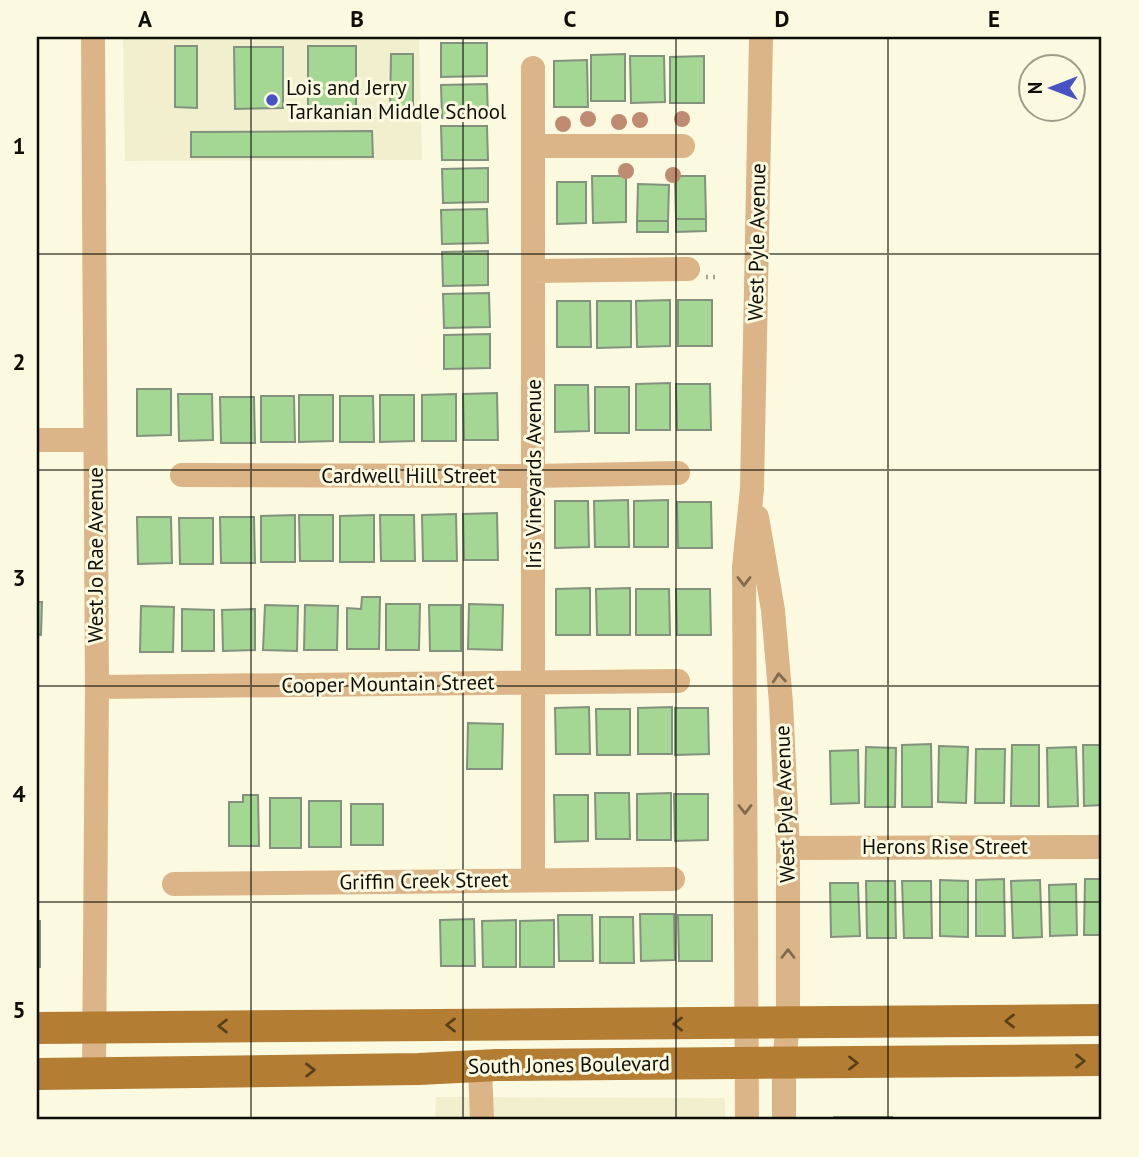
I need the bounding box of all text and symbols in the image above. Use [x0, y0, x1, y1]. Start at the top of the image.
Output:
text: A [138, 4, 152, 33]
text: B [350, 4, 364, 33]
text: C [564, 4, 577, 33]
text: D [775, 4, 789, 33]
text: E [988, 4, 1000, 33]
north arrow [1016, 52, 1086, 122]
place label: Lois and Jerry Tarkanian Middle School [286, 74, 506, 125]
text: N [1023, 82, 1047, 94]
marker: Lois and Jerry Tarkanian Middle School [264, 92, 280, 108]
text: 1 [12, 131, 26, 160]
street label: West Pyle Avenue [742, 163, 771, 321]
text: 2 [12, 347, 26, 376]
street label: Iris Vineyards Avenue [520, 379, 547, 569]
street label: Cardwell Hill Street [321, 462, 497, 489]
street label: West Jo Rae Avenue [82, 467, 109, 643]
text: 3 [12, 563, 26, 592]
one-way arrow [736, 577, 752, 587]
street label: Cooper Mountain Street [281, 668, 495, 699]
one-way arrow [772, 672, 787, 683]
street label: West Pyle Avenue [768, 725, 801, 883]
text: 4 [12, 779, 26, 808]
one-way arrow [737, 804, 753, 815]
street label: Herons Rise Street [862, 833, 1028, 860]
street label: Griffin Creek Street [339, 866, 509, 895]
one-way arrow [780, 948, 796, 959]
text: 5 [12, 995, 26, 1024]
one-way arrow [1004, 1013, 1014, 1029]
one-way arrow [673, 1016, 684, 1031]
one-way arrow [445, 1017, 456, 1033]
one-way arrow [218, 1018, 228, 1034]
street label: South Jones Boulevard [468, 1049, 670, 1080]
one-way arrow [1075, 1053, 1086, 1069]
one-way arrow [847, 1055, 858, 1070]
one-way arrow [305, 1062, 315, 1078]

